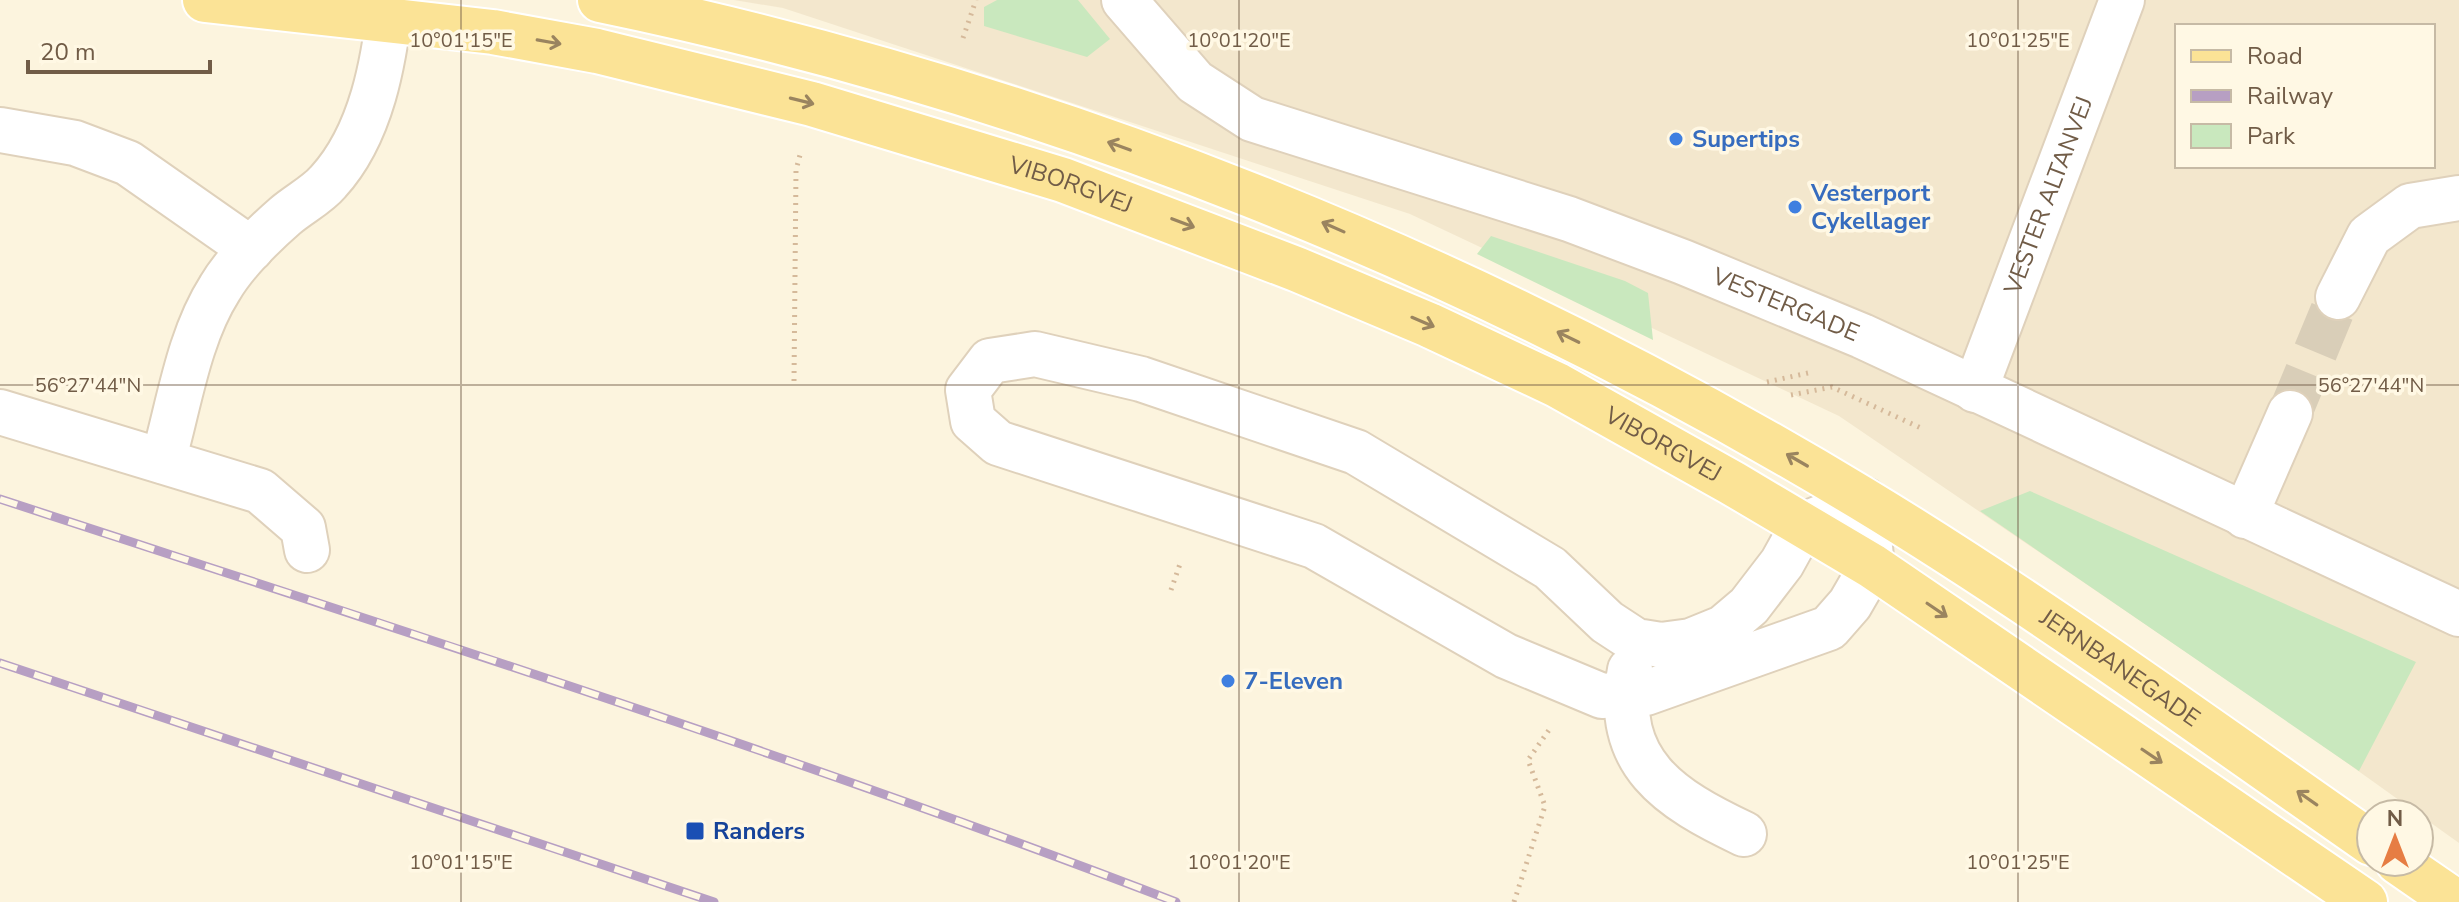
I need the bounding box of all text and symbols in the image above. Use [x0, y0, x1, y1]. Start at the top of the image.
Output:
scale bar [28, 24, 210, 74]
legend [2175, 24, 2435, 168]
text: 10°01'15"E [409, 27, 513, 54]
text: 10°01'20"E [1187, 27, 1291, 54]
text: 10°01'25"E [1966, 27, 2070, 54]
text: 20 m [40, 36, 96, 68]
one-way arrow [536, 36, 561, 51]
text: Road [2247, 40, 2303, 72]
text: Railway [2247, 80, 2334, 112]
street label: VESTER ALTANVEJ [1996, 92, 2100, 300]
one-way arrow [788, 95, 814, 110]
text: Park [2247, 120, 2296, 152]
place label: Supertips [1692, 123, 1800, 155]
marker: Supertips [1667, 130, 1685, 148]
one-way arrow [1107, 137, 1132, 152]
street label: VIBORGVEJ [1004, 148, 1137, 221]
place label: Vesterport Cykellager [1810, 177, 1931, 237]
marker: Vesterport Cykellager [1786, 198, 1804, 216]
one-way arrow [1170, 217, 1195, 231]
one-way arrow [1321, 219, 1346, 234]
street label: VESTERGADE [1707, 260, 1864, 349]
one-way arrow [1410, 316, 1435, 331]
one-way arrow [1557, 329, 1581, 345]
text: 56°27'44"N [35, 372, 141, 399]
text: 56°27'44"N [2318, 372, 2424, 399]
street label: VIBORGVEJ [1598, 399, 1727, 490]
one-way arrow [1786, 452, 1809, 468]
street label: JERNBANEGADE [2033, 601, 2206, 734]
one-way arrow [1925, 602, 1947, 618]
place label: 7-Eleven [1244, 665, 1343, 697]
marker: 7-Eleven [1219, 672, 1237, 690]
one-way arrow [2140, 748, 2162, 764]
one-way arrow [2296, 790, 2318, 806]
north arrow [2355, 798, 2435, 878]
text: N [2387, 804, 2403, 834]
place label: Randers [713, 815, 805, 847]
marker: Randers [684, 820, 706, 842]
text: 10°01'15"E [409, 849, 513, 876]
text: 10°01'20"E [1187, 849, 1291, 876]
text: 10°01'25"E [1966, 849, 2070, 876]

